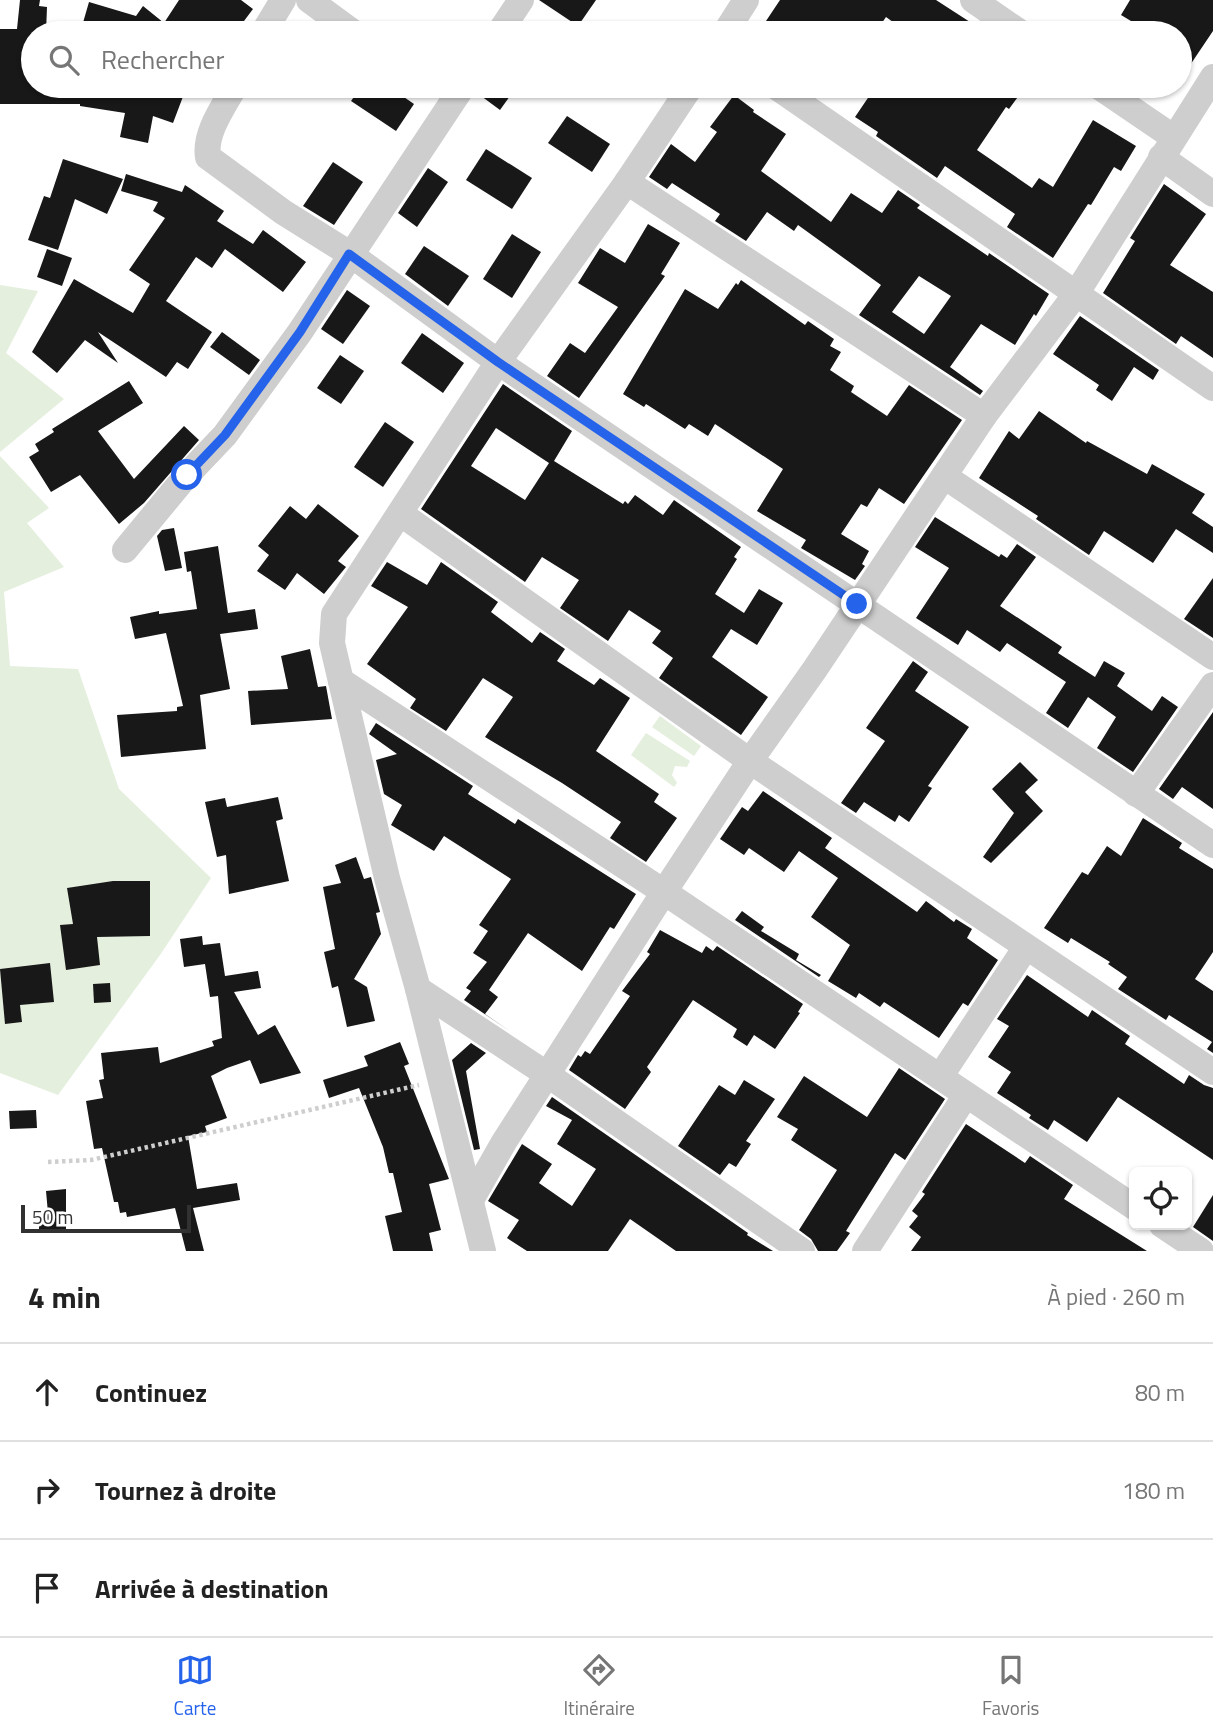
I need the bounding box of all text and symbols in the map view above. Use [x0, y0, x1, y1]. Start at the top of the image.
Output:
search box [21, 21, 1192, 98]
text: Rechercher [101, 40, 225, 79]
icon: search [45, 41, 83, 79]
route start [171, 459, 202, 490]
route end [841, 588, 872, 619]
map controls [1129, 1167, 1192, 1230]
button: locate [1129, 1167, 1192, 1230]
scale bar [21, 1202, 191, 1234]
text: 50 m [32, 1202, 73, 1231]
text: 4 min [28, 1274, 101, 1320]
text: À pied · 260 m [1047, 1279, 1185, 1314]
icon: ahead [28, 1373, 66, 1411]
text: Continuez [95, 1373, 207, 1412]
text: 80 m [1135, 1375, 1185, 1410]
icon: right [28, 1471, 66, 1509]
text: Tournez à droite [95, 1471, 276, 1510]
text: 180 m [1122, 1473, 1185, 1508]
icon: arrive [28, 1569, 66, 1607]
text: Arrivée à destination [95, 1569, 329, 1608]
tab: Carte [174, 1651, 216, 1722]
tab: Itinéraire [563, 1651, 635, 1722]
tab: Favoris [982, 1651, 1039, 1722]

